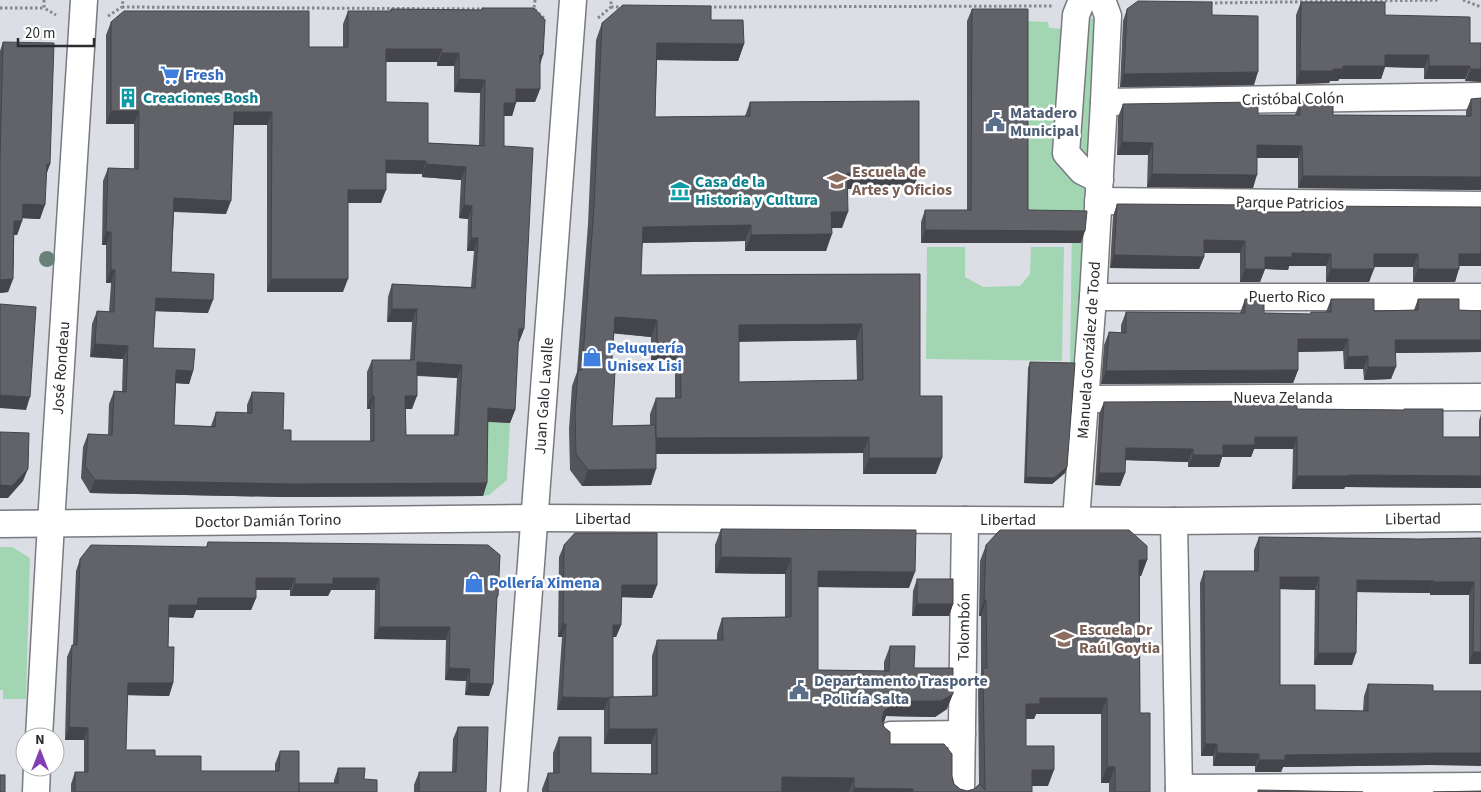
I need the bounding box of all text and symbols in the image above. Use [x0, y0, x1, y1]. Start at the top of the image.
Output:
scale bar [18, 15, 94, 47]
text: 20 m [25, 23, 55, 44]
supermarket icon: Fresh [159, 64, 181, 86]
place label: Fresh [185, 64, 224, 86]
building icon: Creaciones Bosh [117, 87, 139, 109]
place label: Creaciones Bosh [143, 87, 258, 109]
street label: Cristóbal Colón [1242, 87, 1344, 111]
place label: Matadero Municipal [1010, 102, 1079, 142]
public building icon: Matadero Municipal [984, 111, 1006, 133]
place label: Escuela de Artes y Oficios [851, 161, 952, 201]
school or university icon: Escuela de Artes y Oficios [826, 170, 848, 192]
place label: Casa de la Historia y Cultura [695, 171, 818, 211]
museum icon: Casa de la Historia y Cultura [669, 180, 691, 202]
street label: Parque Patricios [1236, 191, 1345, 215]
street label: Manuela González de Tood [1072, 260, 1106, 440]
street label: Puerto Rico [1249, 286, 1325, 308]
street label: José Rondeau [47, 320, 75, 416]
street label: Juan Galo Lavalle [529, 337, 559, 455]
place label: Peluquería Unisex Lisi [607, 337, 684, 377]
shop icon: Peluquería Unisex Lisi [581, 346, 603, 368]
street label: Nueva Zelanda [1233, 387, 1333, 409]
street label: Libertad [575, 508, 631, 530]
street label: Libertad [1385, 508, 1441, 530]
street label: Doctor Damián Torino [195, 509, 341, 533]
street label: Libertad [980, 509, 1036, 531]
shop icon: Pollería Ximena [463, 572, 485, 594]
place label: Pollería Ximena [489, 572, 600, 594]
street label: Tolombón [952, 593, 976, 661]
place label: Escuela Dr Raúl Goytia [1079, 619, 1160, 659]
school or university icon: Escuela Dr Raúl Goytia [1053, 628, 1075, 650]
place label: Departamento Trasporte - Policía Salta [814, 670, 988, 710]
public building icon: Departamento Trasporte - Policía Salta [788, 679, 810, 701]
north arrow [15, 727, 65, 777]
text: N [35, 730, 45, 750]

